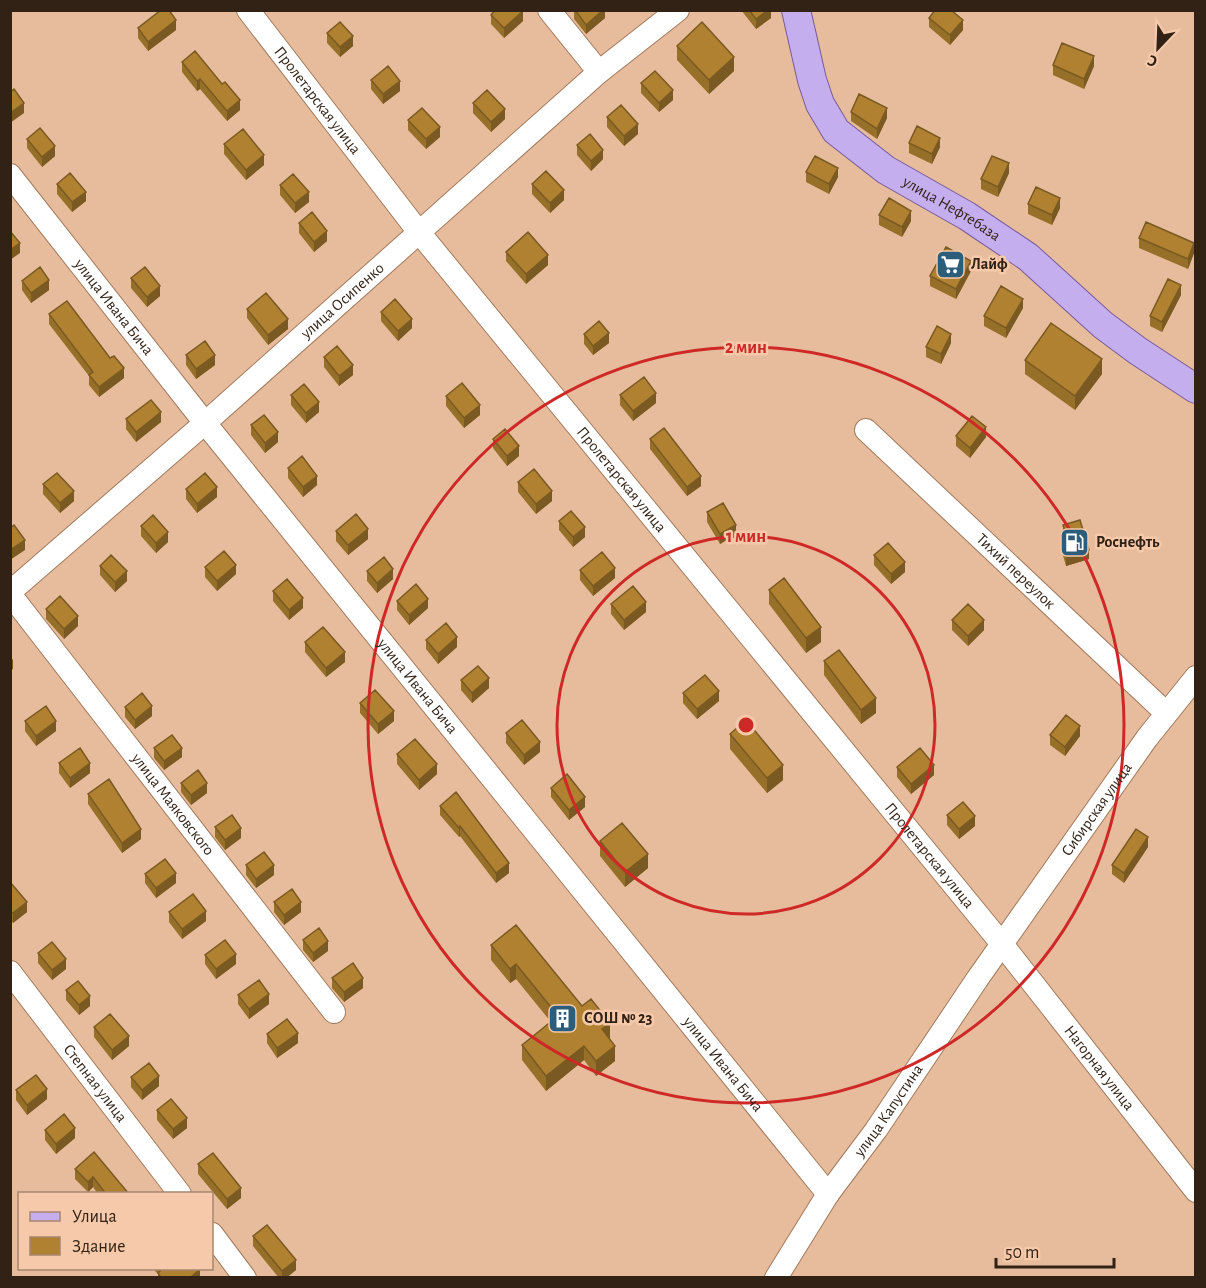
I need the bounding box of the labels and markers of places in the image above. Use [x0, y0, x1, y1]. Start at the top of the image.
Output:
supermarket icon: Лайф [934, 248, 966, 280]
place label: Лайф [971, 256, 1008, 272]
fuel station icon: Роснефть [1059, 526, 1091, 558]
place label: Роснефть [1096, 534, 1160, 550]
centre of rings [736, 715, 756, 735]
building icon: СОШ № 23 [547, 1002, 579, 1034]
place label: СОШ № 23 [584, 1010, 653, 1026]

